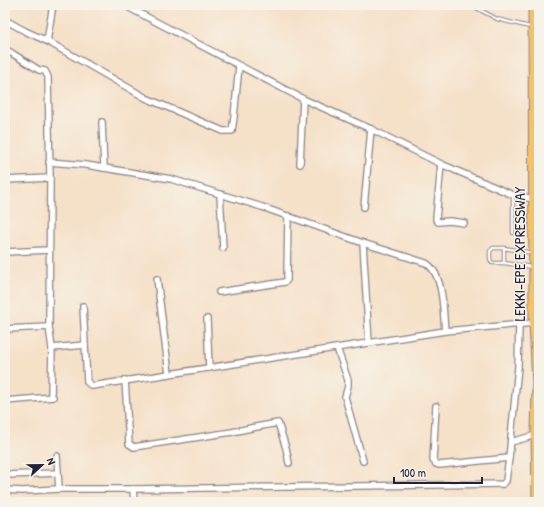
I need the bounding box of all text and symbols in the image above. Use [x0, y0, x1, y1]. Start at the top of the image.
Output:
street label: LEKKI-EPE EXPRESSWAY [509, 186, 530, 321]
north arrow [22, 445, 62, 485]
text: N [44, 456, 59, 467]
scale bar [394, 459, 482, 485]
text: 100 m [400, 464, 426, 481]

